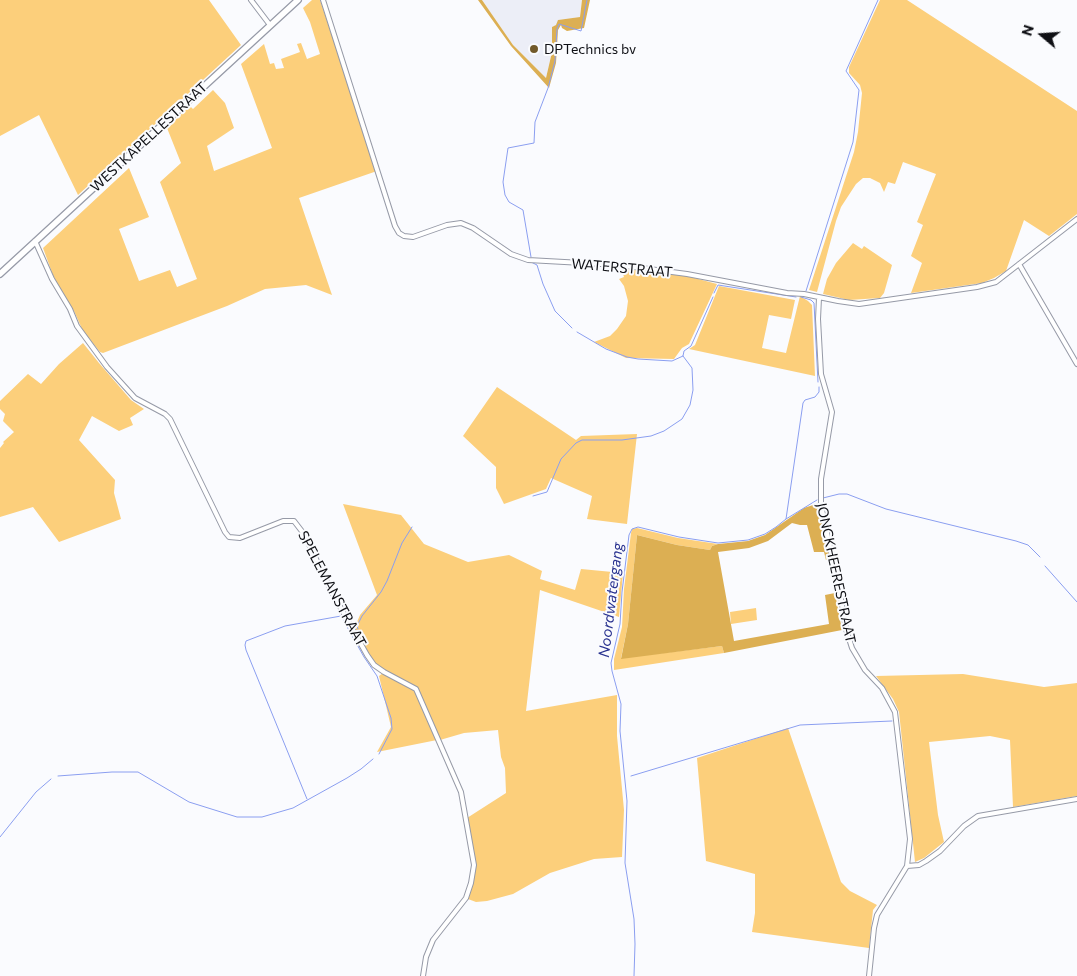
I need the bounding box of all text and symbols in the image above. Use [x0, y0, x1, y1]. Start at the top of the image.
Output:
north arrow [1017, 10, 1067, 60]
text: N [1018, 23, 1037, 38]
place label: DPTechnics bv [544, 41, 636, 57]
marker: DPTechnics bv [528, 43, 540, 55]
street label: WESTKAPELLESTRAAT [87, 78, 211, 196]
street label: WATERSTRAAT [571, 255, 673, 281]
street label: JONCKHEERESTRAAT [813, 501, 859, 645]
street label: SPELEMANSTRAAT [294, 528, 370, 650]
water label: Noordwatergang [595, 541, 627, 659]

